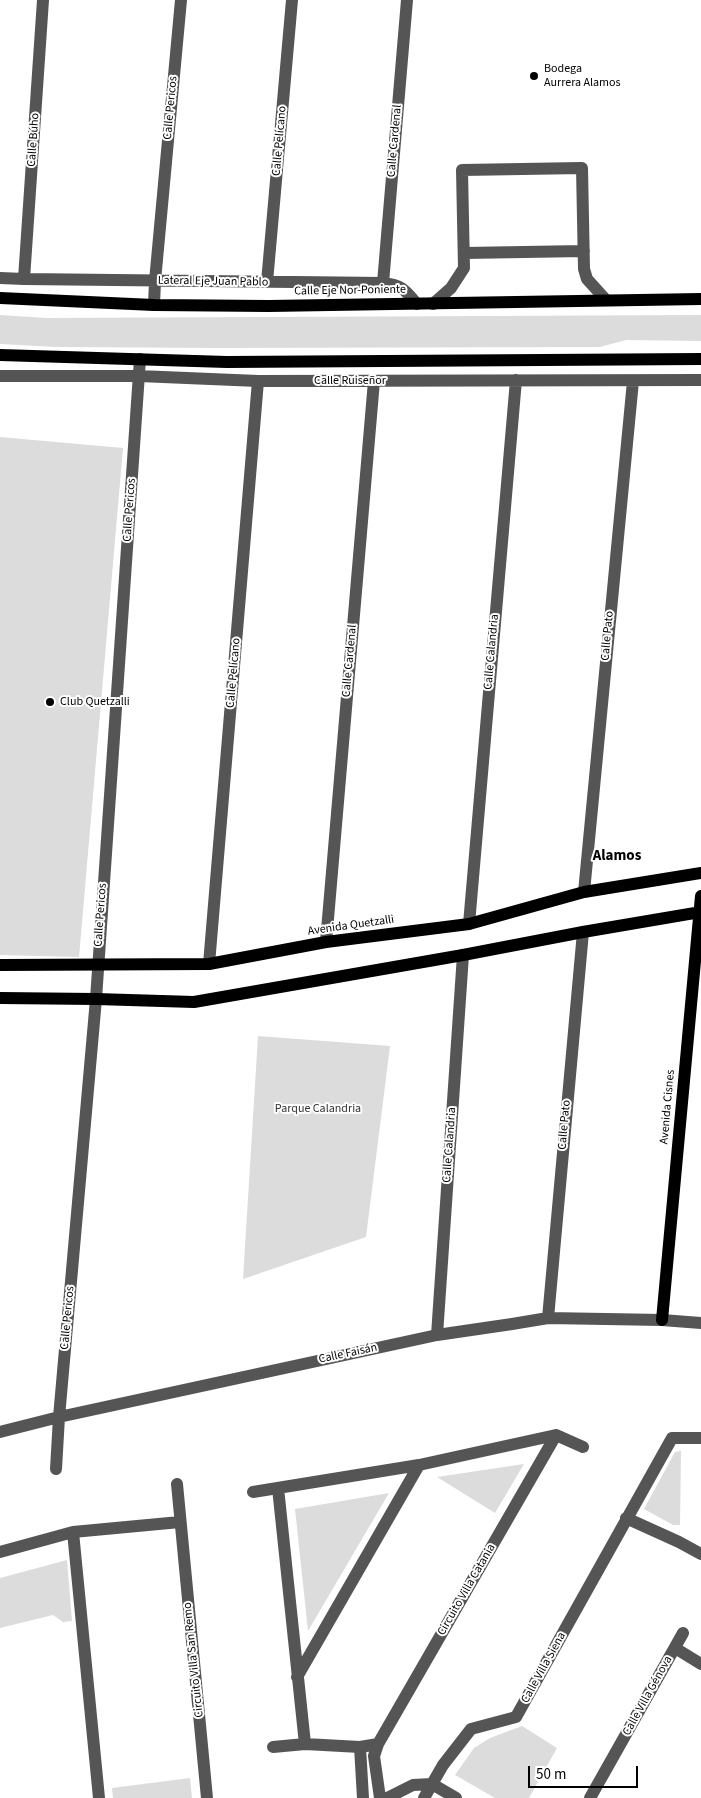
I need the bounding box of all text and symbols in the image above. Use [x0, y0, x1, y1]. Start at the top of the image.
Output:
place label: Bodega Aurrera Alamos [544, 62, 621, 90]
marker: Bodega Aurrera Alamos [528, 70, 540, 82]
street label: Calle Pericos [161, 76, 181, 140]
street label: Calle Cardenal [385, 104, 405, 178]
street label: Calle Pelícano [270, 105, 290, 177]
street label: Calle Búho [25, 113, 43, 167]
street label: Lateral Eje Juan Pablo [158, 274, 268, 290]
street label: Calle Eje Nor-Poniente [294, 283, 406, 299]
street label: Calle Ruiseñor [314, 374, 386, 388]
street label: Calle Pericos [121, 478, 139, 542]
street label: Calle Pato [599, 611, 617, 661]
street label: Calle Calandria [482, 614, 502, 690]
street label: Calle Cardenal [340, 624, 360, 698]
street label: Calle Pelícano [224, 637, 244, 709]
place label: Club Quetzalli [60, 695, 130, 709]
marker: Club Quetzalli [44, 696, 56, 708]
district label: Alamos [593, 848, 641, 866]
street label: Calle Pericos [92, 883, 110, 947]
street label: Avenida Quetzalli [307, 913, 395, 939]
street label: Avenida Cisnes [658, 1069, 678, 1145]
street label: Calle Pato [556, 1100, 574, 1150]
park label: Parque Calandria [275, 1102, 361, 1116]
street label: Calle Calandria [440, 1107, 460, 1183]
street label: Calle Pericos [58, 1286, 78, 1350]
street label: Calle Faisán [317, 1341, 379, 1367]
street label: Circuito Villa Catania [435, 1542, 499, 1638]
street label: Circuito Villa San Remo [181, 1602, 207, 1718]
street label: Calle Villa Siena [519, 1630, 569, 1706]
street label: Calle Villa Génova [620, 1654, 676, 1738]
scale bar [531, 1756, 641, 1788]
text: 50 m [536, 1764, 566, 1785]

